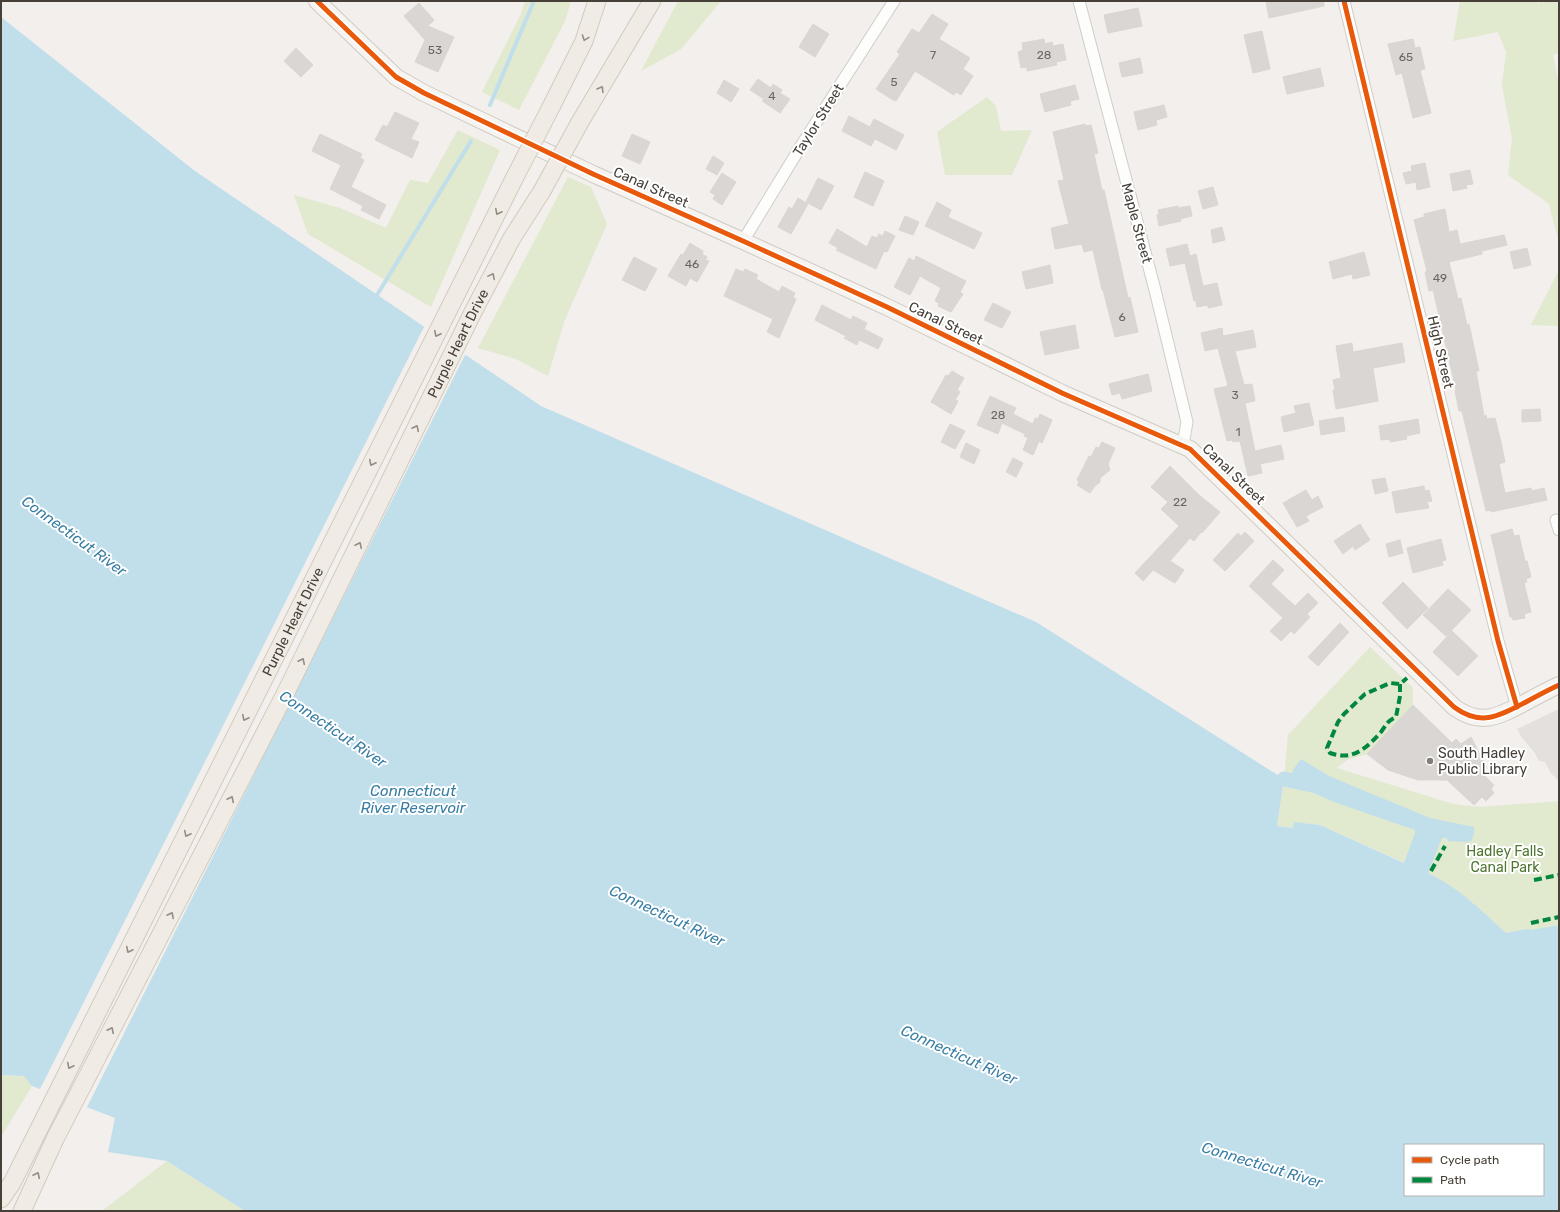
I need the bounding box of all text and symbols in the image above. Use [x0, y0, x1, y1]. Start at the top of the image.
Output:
one-way arrow [581, 34, 590, 41]
house number: 53 [428, 43, 442, 57]
house number: 7 [930, 48, 936, 62]
house number: 28 [1037, 48, 1051, 62]
house number: 65 [1399, 50, 1413, 64]
house number: 5 [890, 75, 898, 89]
street label: Taylor Street [789, 80, 848, 160]
one-way arrow [596, 86, 603, 93]
house number: 4 [768, 89, 776, 103]
street label: Canal Street [611, 163, 692, 212]
street label: Maple Street [1118, 181, 1156, 266]
one-way arrow [495, 207, 503, 215]
house number: 46 [685, 257, 699, 271]
house number: 49 [1433, 271, 1447, 285]
one-way arrow [488, 272, 495, 280]
street label: Purple Heart Drive [424, 286, 493, 401]
street label: Canal Street [906, 298, 986, 349]
house number: 6 [1118, 310, 1126, 324]
street label: High Street [1424, 314, 1457, 391]
one-way arrow [434, 330, 442, 338]
house number: 3 [1231, 388, 1239, 402]
house number: 28 [991, 408, 1005, 422]
one-way arrow [411, 425, 419, 432]
house number: 1 [1235, 425, 1241, 439]
street label: Canal Street [1199, 440, 1269, 509]
one-way arrow [369, 459, 377, 467]
water label: Connecticut River [18, 492, 131, 581]
house number: 22 [1173, 495, 1187, 509]
one-way arrow [354, 541, 362, 549]
street label: Purple Heart Drive [259, 565, 327, 679]
one-way arrow [297, 658, 305, 666]
water label: Connecticut River [276, 687, 391, 772]
one-way arrow [242, 714, 250, 721]
place label: South Hadley Public Library [1438, 745, 1528, 778]
marker: South Hadley Public Library [1425, 756, 1435, 766]
water label: Connecticut River Reservoir [361, 782, 467, 817]
one-way arrow [226, 796, 234, 804]
one-way arrow [184, 830, 192, 837]
park label: Hadley Falls Canal Park [1466, 843, 1544, 876]
water label: Connecticut River [606, 881, 729, 951]
one-way arrow [166, 912, 174, 919]
one-way arrow [126, 946, 133, 953]
water label: Connecticut River [898, 1021, 1021, 1089]
one-way arrow [106, 1027, 114, 1034]
one-way arrow [67, 1062, 75, 1070]
water label: Connecticut River [1200, 1138, 1326, 1192]
legend [1404, 1144, 1544, 1196]
text: Cycle path [1440, 1153, 1499, 1167]
one-way arrow [32, 1172, 40, 1180]
text: Path [1440, 1173, 1466, 1187]

